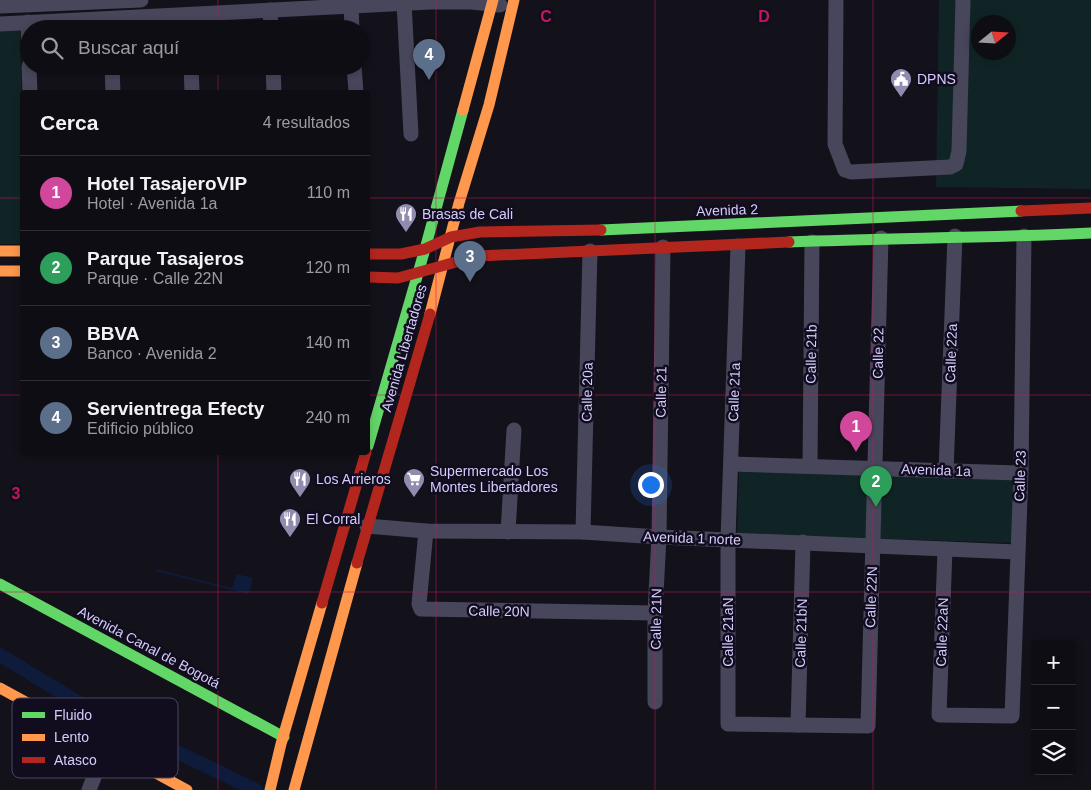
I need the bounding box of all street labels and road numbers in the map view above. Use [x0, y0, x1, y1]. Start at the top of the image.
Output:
street label: Avenida 2 [696, 201, 758, 219]
street label: Avenida Libertadores [378, 282, 430, 414]
street label: Calle 22a [942, 323, 960, 383]
street label: Calle 21b [802, 324, 820, 384]
street label: Calle 22 [870, 327, 886, 379]
street label: Calle 20a [578, 362, 596, 422]
street label: Calle 21a [725, 362, 743, 422]
street label: Calle 21 [653, 366, 669, 418]
street label: Calle 23 [1011, 450, 1029, 502]
street label: Avenida 1a [901, 461, 971, 479]
street label: Avenida 1 norte [643, 528, 741, 548]
street label: Calle 22N [862, 566, 880, 628]
street label: Calle 21N [647, 588, 665, 650]
street label: Calle 21aN [720, 597, 736, 667]
street label: Calle 22aN [933, 597, 951, 667]
street label: Calle 21bN [792, 598, 810, 668]
street label: Calle 20N [468, 602, 530, 620]
street label: Avenida Canal de Bogotá [75, 603, 223, 691]

